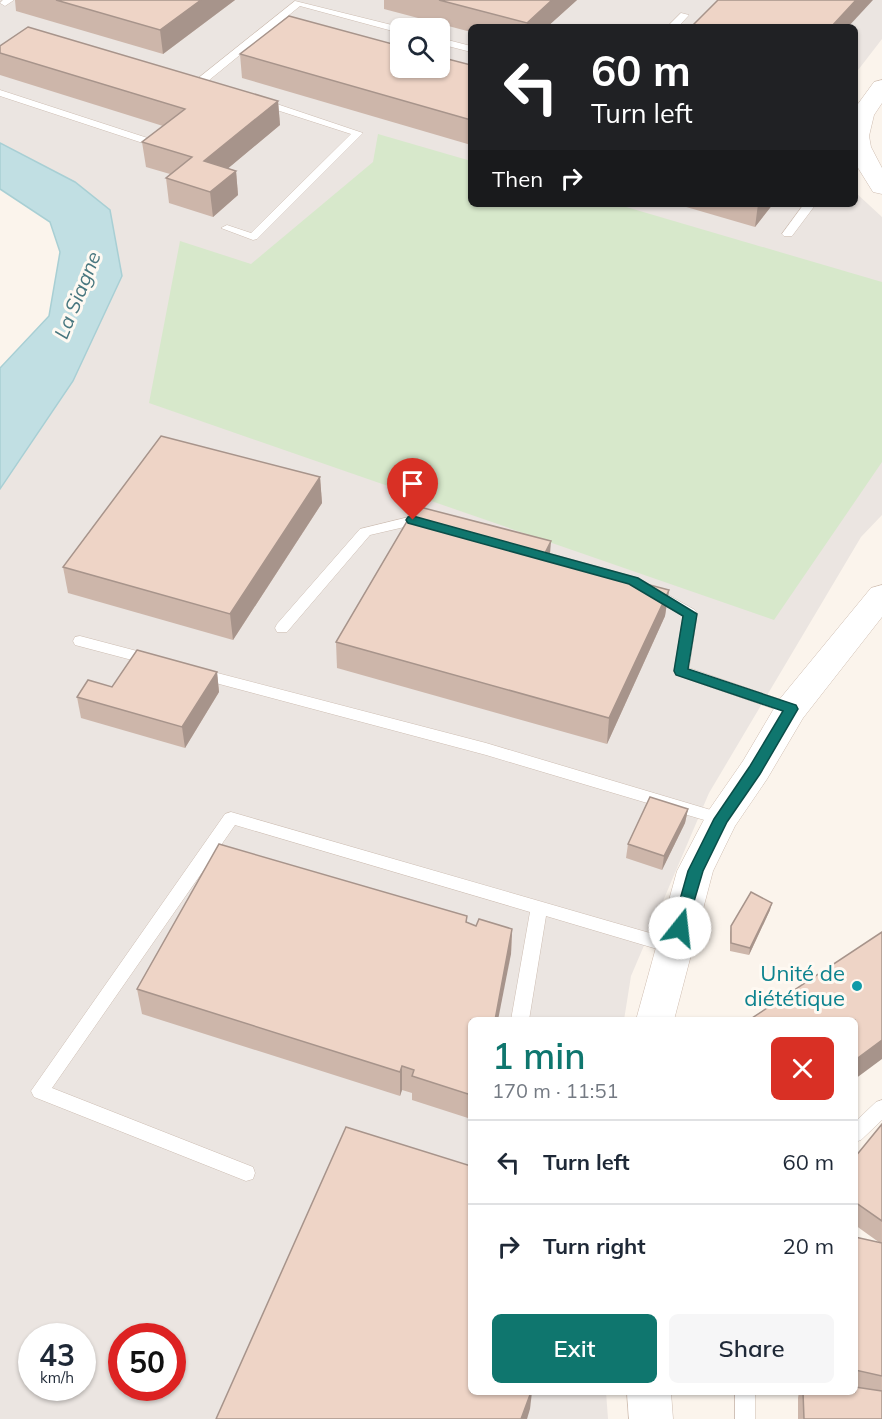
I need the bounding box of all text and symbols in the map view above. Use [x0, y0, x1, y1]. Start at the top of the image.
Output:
map controls [390, 18, 450, 78]
button: search [390, 18, 450, 78]
text: 60 m [591, 44, 691, 97]
icon: left [492, 48, 570, 126]
text: Turn left [591, 96, 693, 130]
icon: right [555, 162, 588, 195]
text: Then [492, 165, 543, 193]
water label: La Siagne [48, 248, 106, 342]
pin [387, 458, 438, 520]
icon: arrive [396, 467, 429, 500]
position arrow [648, 896, 712, 960]
place label: Unité de diététique [744, 959, 845, 1012]
marker: Unité de diététique [850, 979, 864, 993]
text: 1 min [492, 1033, 586, 1078]
button: close [771, 1037, 834, 1100]
text: 170 m · 11:51 [492, 1078, 618, 1103]
icon: left [492, 1146, 525, 1179]
text: Turn left [543, 1148, 630, 1176]
text: 60 m [783, 1148, 834, 1176]
icon: right [492, 1230, 525, 1263]
text: Turn right [543, 1232, 646, 1260]
text: 20 m [783, 1232, 834, 1260]
button: Exit [492, 1314, 657, 1383]
button: Share [669, 1314, 834, 1383]
speed limit sign: 50 [108, 1323, 186, 1401]
text: 43 [39, 1336, 75, 1374]
text: km/h [40, 1368, 74, 1387]

